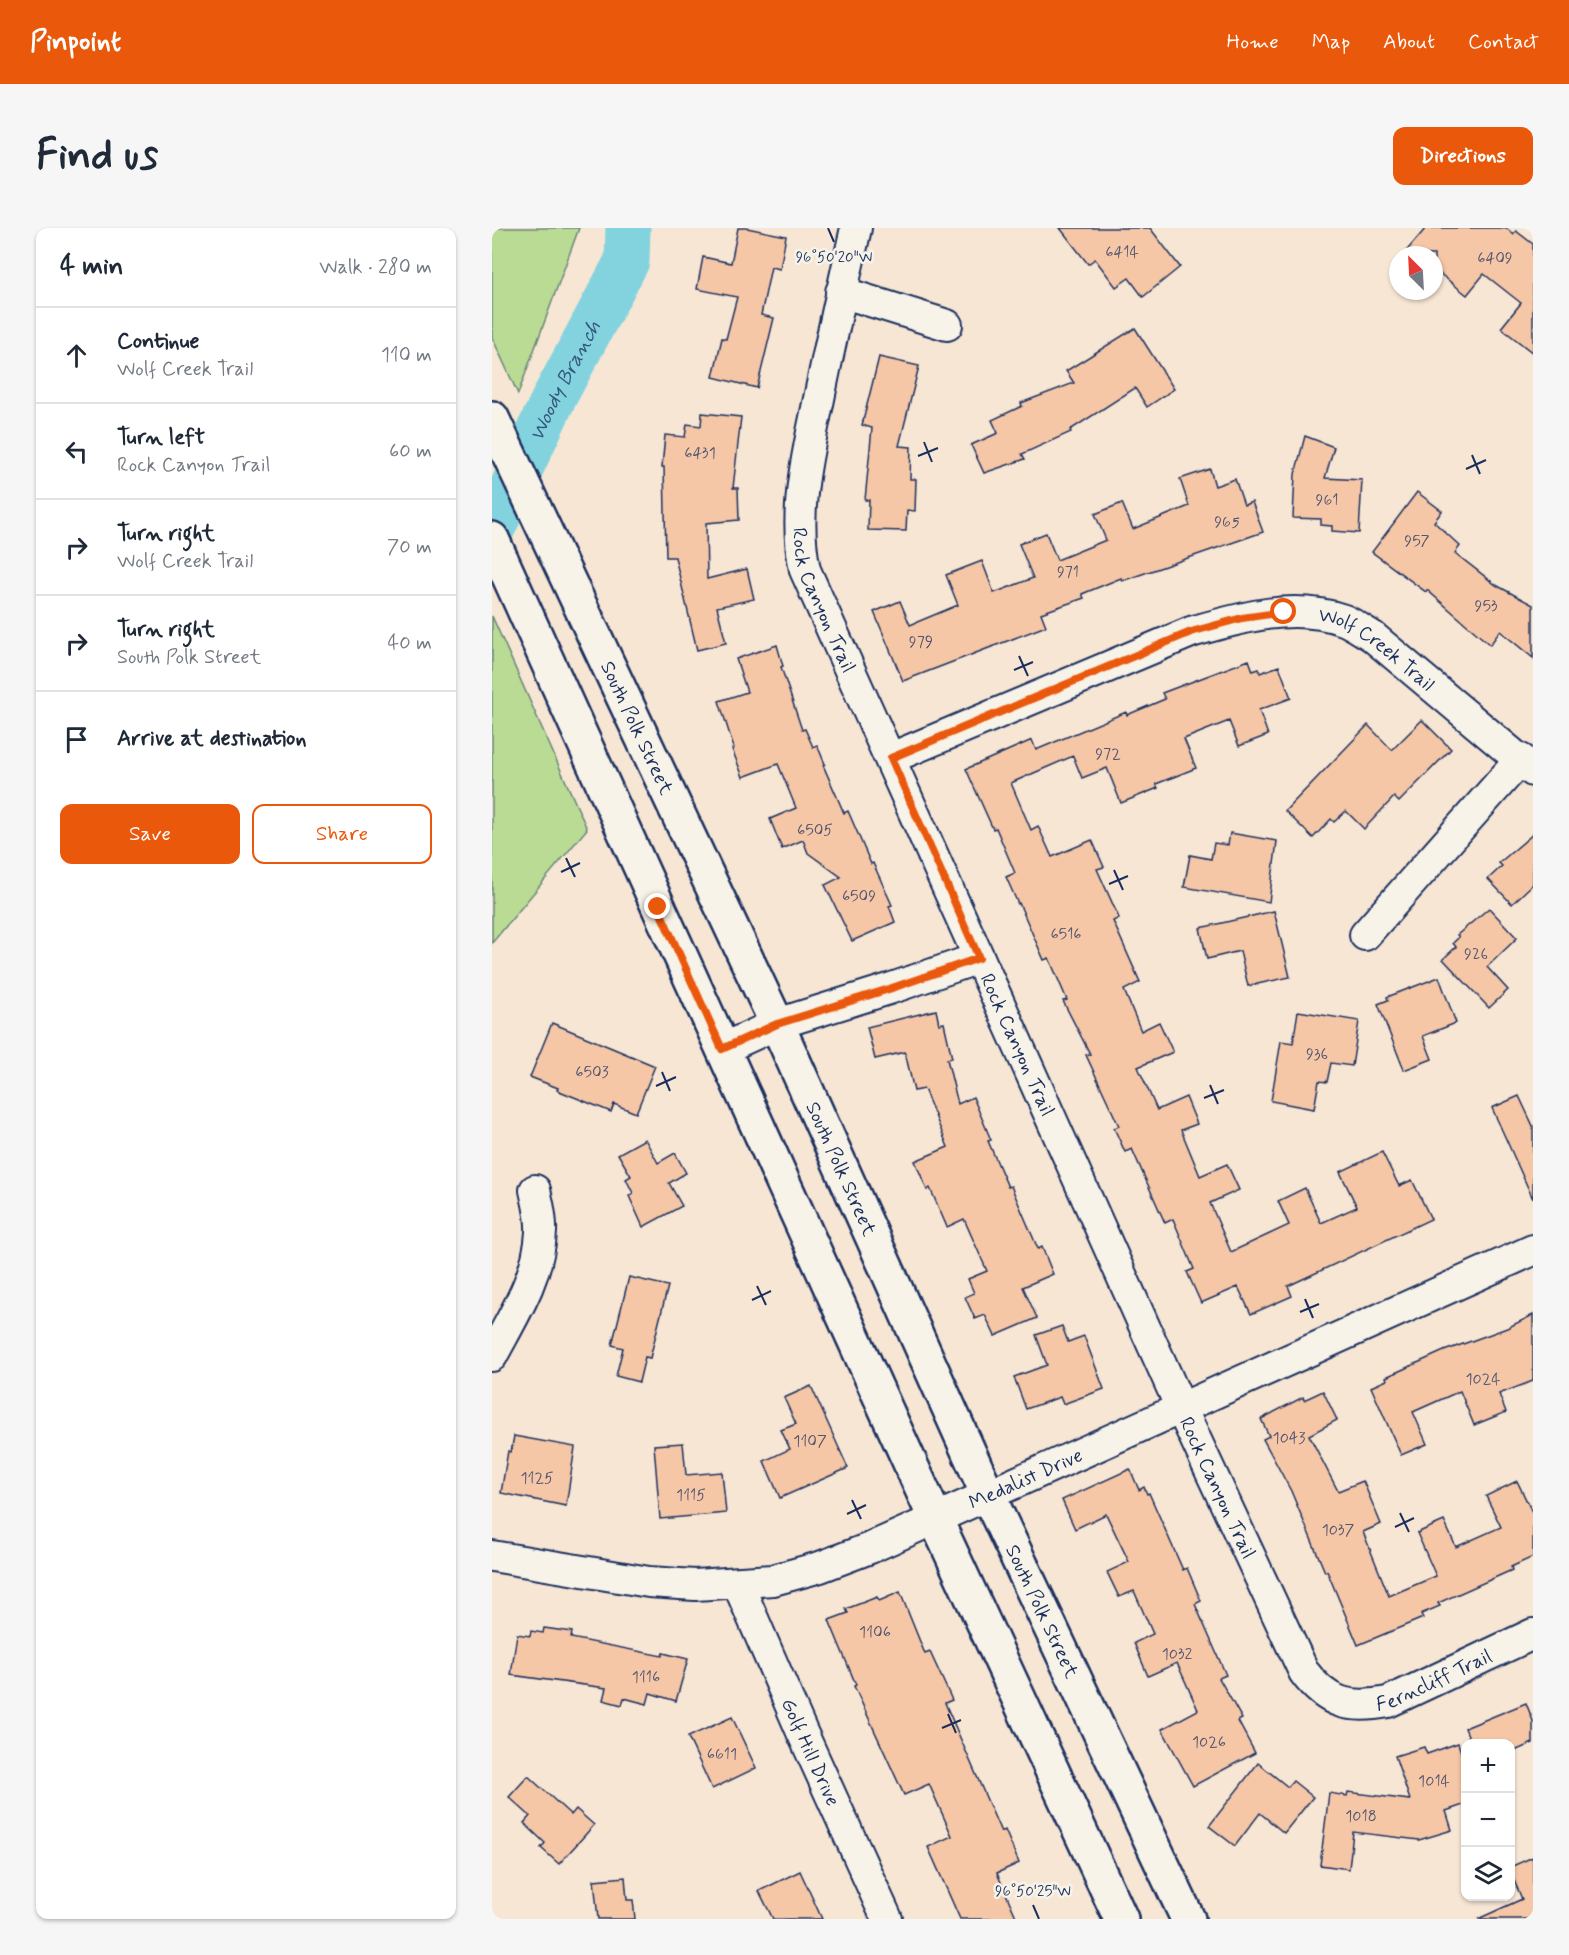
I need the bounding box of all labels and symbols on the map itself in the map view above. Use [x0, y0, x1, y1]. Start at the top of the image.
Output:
house number: 6414 [1105, 242, 1139, 263]
north arrow [1389, 246, 1443, 300]
text: 96°50'20"W [796, 248, 872, 268]
house number: 6409 [1477, 248, 1513, 269]
water label: Woody Branch [523, 316, 608, 446]
house number: 6431 [684, 443, 716, 464]
house number: 961 [1316, 490, 1338, 511]
house number: 965 [1214, 512, 1240, 533]
street label: Rock Canyon Trail [785, 527, 861, 677]
house number: 957 [1404, 531, 1430, 552]
house number: 971 [1057, 562, 1079, 583]
house number: 953 [1475, 596, 1498, 617]
route start [1270, 598, 1296, 624]
street label: Wolf Creek Trail [1316, 602, 1440, 698]
house number: 979 [909, 632, 933, 653]
street label: South Polk Street [593, 657, 679, 799]
house number: 972 [1095, 744, 1121, 765]
house number: 6505 [797, 820, 833, 841]
house number: 6509 [842, 886, 876, 907]
route end [644, 893, 670, 919]
house number: 6516 [1050, 924, 1082, 945]
house number: 926 [1464, 944, 1488, 965]
street label: Rock Canyon Trail [973, 970, 1060, 1121]
house number: 936 [1306, 1044, 1328, 1065]
house number: 6503 [575, 1062, 609, 1083]
street label: South Polk Street [798, 1098, 882, 1241]
house number: 1024 [1465, 1369, 1501, 1390]
street label: Rock Canyon Trail [1172, 1413, 1261, 1563]
house number: 1043 [1273, 1428, 1305, 1449]
house number: 1107 [793, 1431, 827, 1452]
street label: Medalist Drive [965, 1442, 1087, 1517]
house number: 1125 [520, 1468, 554, 1489]
house number: 1115 [676, 1485, 706, 1506]
house number: 1037 [1322, 1520, 1355, 1541]
street label: South Polk Street [998, 1540, 1084, 1683]
house number: 1106 [859, 1622, 891, 1643]
street label: Ferncliff Trail [1374, 1643, 1497, 1719]
house number: 1032 [1162, 1644, 1192, 1665]
house number: 1116 [632, 1667, 660, 1688]
street label: Golf Hill Drive [774, 1694, 846, 1811]
house number: 1026 [1192, 1732, 1226, 1753]
house number: 6611 [707, 1744, 737, 1765]
house number: 1014 [1418, 1771, 1450, 1792]
house number: 1018 [1345, 1806, 1377, 1827]
text: 96°50'25"W [995, 1882, 1071, 1902]

